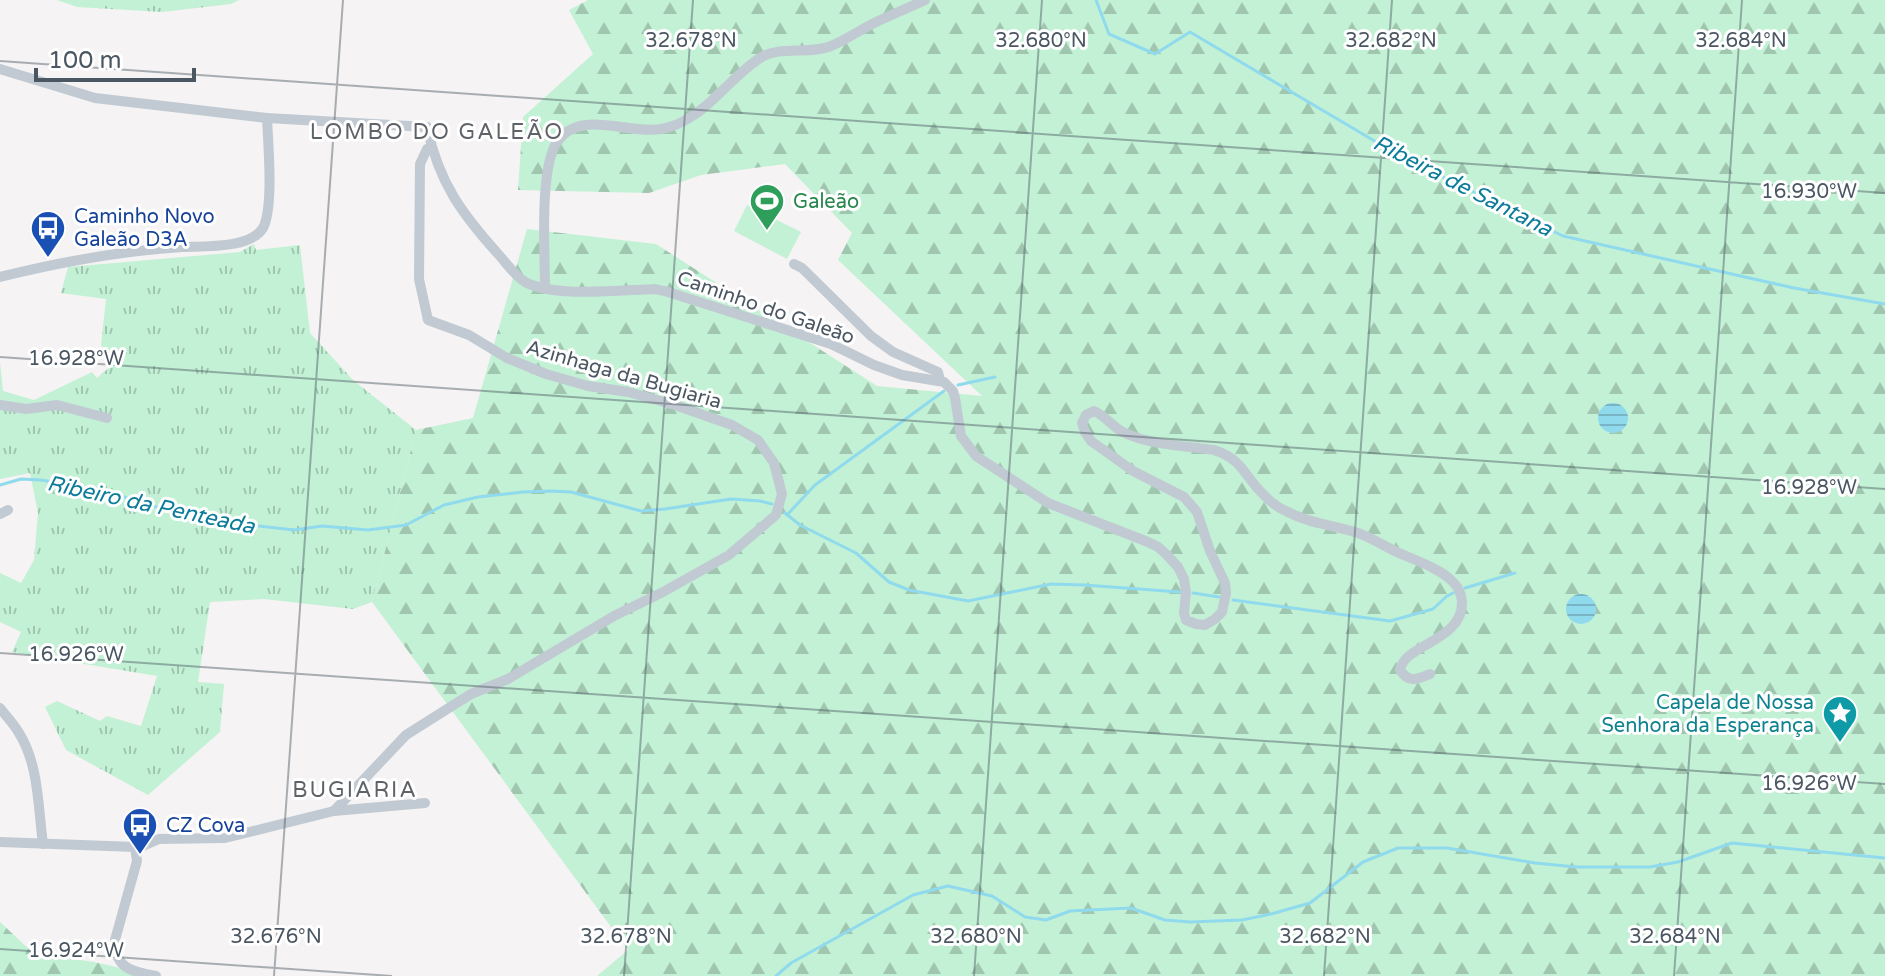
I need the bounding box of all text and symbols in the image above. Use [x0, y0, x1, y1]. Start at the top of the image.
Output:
text: 32.678°N [645, 29, 737, 53]
text: 32.680°N [995, 29, 1087, 53]
text: 32.682°N [1345, 29, 1437, 53]
text: 32.684°N [1695, 29, 1787, 53]
scale bar [36, 32, 194, 82]
text: 100 m [48, 46, 122, 75]
district label: LOMBO DO GALEÃO [310, 119, 564, 145]
water label: Ribeira de Santana [1369, 130, 1557, 243]
text: 16.930°W [1761, 180, 1857, 204]
sports icon: Galeão [748, 182, 786, 232]
place label: Galeão [793, 190, 859, 214]
place label: Caminho Novo Galeão D3A [74, 205, 215, 252]
bus stop icon: Caminho Novo Galeão D3A [29, 209, 67, 259]
street label: Caminho do Galeão [674, 266, 858, 350]
street label: Azinhaga da Bugiaria [523, 336, 724, 414]
text: 16.928°W [28, 347, 124, 371]
water label: Ribeiro da Penteada [45, 470, 258, 540]
text: 16.928°W [1761, 476, 1857, 500]
text: 16.926°W [28, 643, 124, 667]
place label: Capela de Nossa Senhora da Esperança [1602, 691, 1814, 738]
place icon: Capela de Nossa Senhora da Esperança [1821, 694, 1859, 744]
text: 16.926°W [1761, 772, 1857, 796]
district label: BUGIARIA [292, 777, 418, 803]
bus stop icon: CZ Cova [121, 806, 159, 856]
place label: CZ Cova [166, 814, 245, 838]
text: 32.676°N [230, 925, 322, 949]
text: 32.678°N [580, 925, 672, 949]
text: 32.680°N [930, 925, 1022, 949]
text: 32.682°N [1279, 925, 1371, 949]
text: 32.684°N [1629, 925, 1721, 949]
text: 16.924°W [28, 939, 124, 963]

